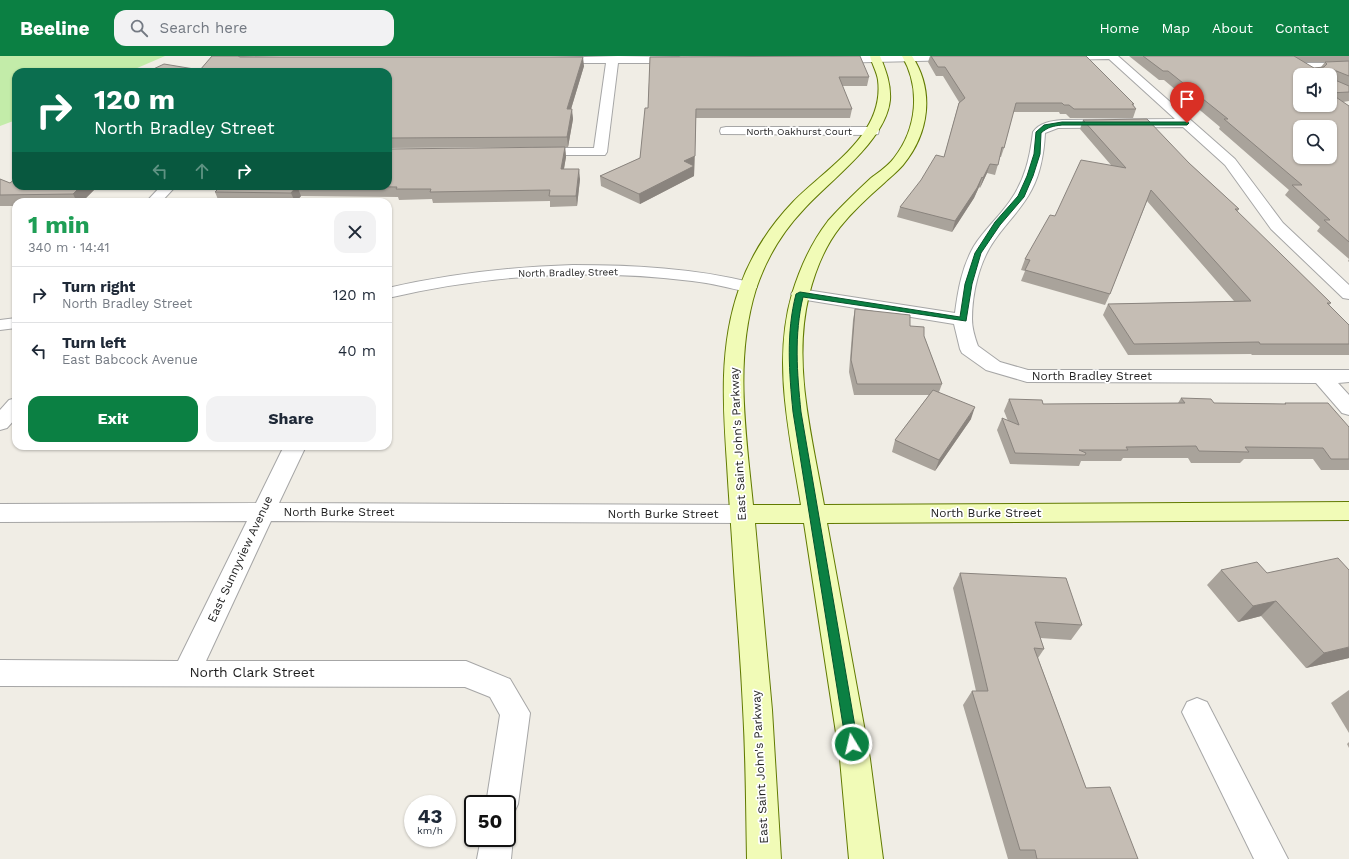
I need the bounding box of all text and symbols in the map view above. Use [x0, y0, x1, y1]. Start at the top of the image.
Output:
search box [114, 10, 394, 46]
text: Beeline [20, 17, 90, 40]
icon: search [128, 17, 150, 39]
text: Search here [160, 19, 247, 37]
text: Home [1099, 20, 1139, 36]
text: Map [1161, 20, 1190, 36]
text: About [1212, 20, 1253, 36]
text: Contact [1275, 20, 1329, 36]
map controls [1293, 68, 1337, 164]
button: sound [1293, 68, 1337, 112]
pin [1170, 82, 1204, 123]
text: 120 m [94, 83, 175, 116]
icon: right [28, 84, 80, 136]
icon: arrive [1176, 88, 1198, 110]
text: North Bradley Street [94, 117, 274, 138]
button: search [1293, 120, 1337, 164]
street label: North Oakhurst Court [746, 126, 853, 137]
icon: left [149, 160, 171, 182]
icon: ahead [191, 160, 213, 182]
icon: right [233, 160, 255, 182]
text: 1 min [28, 211, 90, 239]
button: close [334, 211, 376, 253]
text: 340 m · 14:41 [28, 240, 110, 255]
street label: North Bradley Street [518, 266, 619, 279]
text: Turn right [62, 278, 135, 296]
icon: right [28, 284, 50, 306]
text: 120 m [333, 286, 376, 304]
text: North Bradley Street [62, 296, 192, 311]
text: Turn left [62, 334, 126, 352]
icon: left [28, 340, 50, 362]
text: 40 m [338, 342, 376, 360]
text: East Babcock Avenue [62, 352, 198, 367]
street label: East Saint John's Parkway [727, 366, 749, 521]
street label: North Bradley Street [1032, 369, 1152, 383]
button: Exit [28, 396, 198, 442]
button: Share [206, 396, 376, 442]
street label: East Sunnyview Avenue [205, 494, 276, 624]
street label: North Burke Street [284, 505, 394, 519]
street label: North Burke Street [931, 506, 1041, 520]
street label: North Burke Street [608, 507, 718, 521]
street label: North Clark Street [189, 664, 315, 680]
street label: East Saint John's Parkway [749, 689, 771, 844]
position arrow [831, 723, 873, 765]
speed limit sign: 50 [464, 795, 516, 847]
text: 43 [418, 804, 442, 828]
text: km/h [417, 825, 443, 836]

